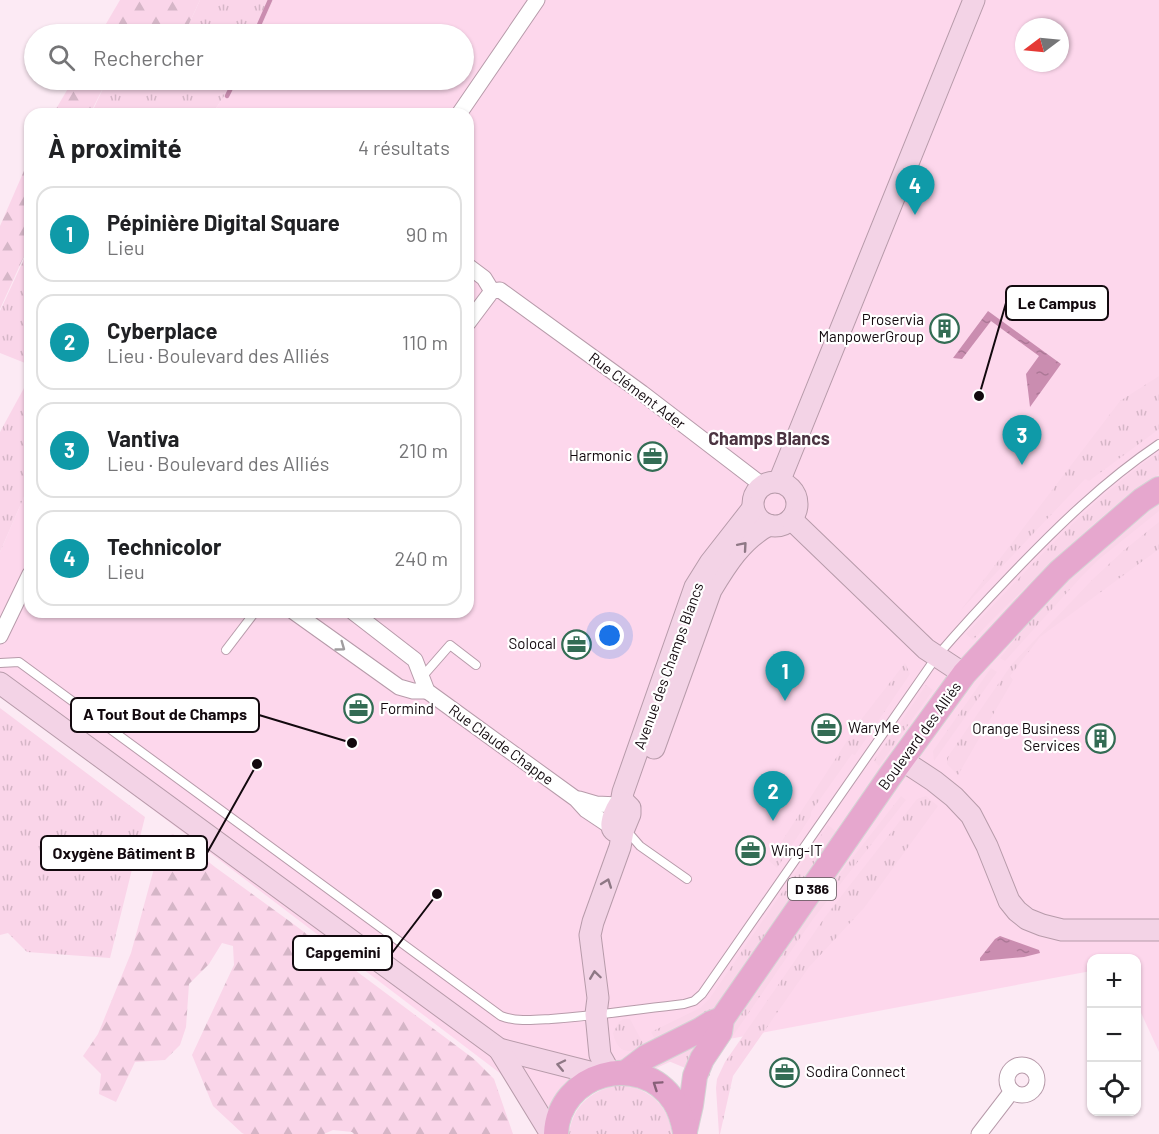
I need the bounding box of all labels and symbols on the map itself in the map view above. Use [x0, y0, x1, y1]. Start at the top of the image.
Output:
north arrow [1015, 18, 1069, 72]
pin: 4 [896, 166, 934, 215]
callout: Le Campus [1006, 286, 1108, 320]
text: Le Campus [1018, 293, 1096, 312]
place label: Proservia ManpowerGroup [818, 310, 924, 345]
building icon: Proservia ManpowerGroup [929, 313, 961, 345]
street label: Rue Clément Ader [586, 348, 690, 433]
pin: 3 [1002, 416, 1042, 465]
district label: Champs Blancs [708, 427, 830, 449]
office icon: Harmonic [637, 440, 669, 472]
place label: Harmonic [569, 446, 632, 464]
one-way arrow [736, 542, 747, 553]
street label: Avenue des Champs Blancs [629, 580, 707, 752]
your location [595, 621, 624, 650]
office icon: Solocal [561, 628, 593, 660]
place label: Solocal [509, 634, 556, 652]
one-way arrow [335, 639, 346, 650]
pin: 1 [766, 652, 804, 701]
street label: Boulevard des Alliés [874, 678, 964, 793]
office icon: Formind [343, 693, 375, 725]
callout: A Tout Bout de Champs [71, 698, 259, 732]
place label: Formind [380, 699, 434, 717]
street label: Rue Claude Chappe [446, 700, 557, 788]
text: A Tout Bout de Champs [83, 704, 247, 723]
office icon: WaryMe [811, 712, 843, 744]
place label: WaryMe [848, 718, 900, 736]
place label: Orange Business Services [972, 719, 1080, 754]
building icon: Orange Business Services [1085, 722, 1117, 754]
pin: 2 [754, 772, 792, 821]
office icon: Wing-IT [734, 835, 766, 867]
callout: Oxygène Bâtiment B [41, 836, 207, 870]
place label: Wing-IT [771, 841, 822, 859]
text: Oxygène Bâtiment B [53, 843, 195, 862]
one-way arrow [599, 878, 612, 889]
road number: D 386 [788, 878, 836, 900]
callout: Capgemini [293, 936, 392, 970]
text: Capgemini [305, 942, 381, 961]
one-way arrow [590, 970, 602, 979]
office icon: Sodira Connect [769, 1056, 801, 1088]
one-way arrow [556, 1060, 566, 1073]
place label: Sodira Connect [806, 1062, 906, 1080]
one-way arrow [653, 1081, 664, 1092]

